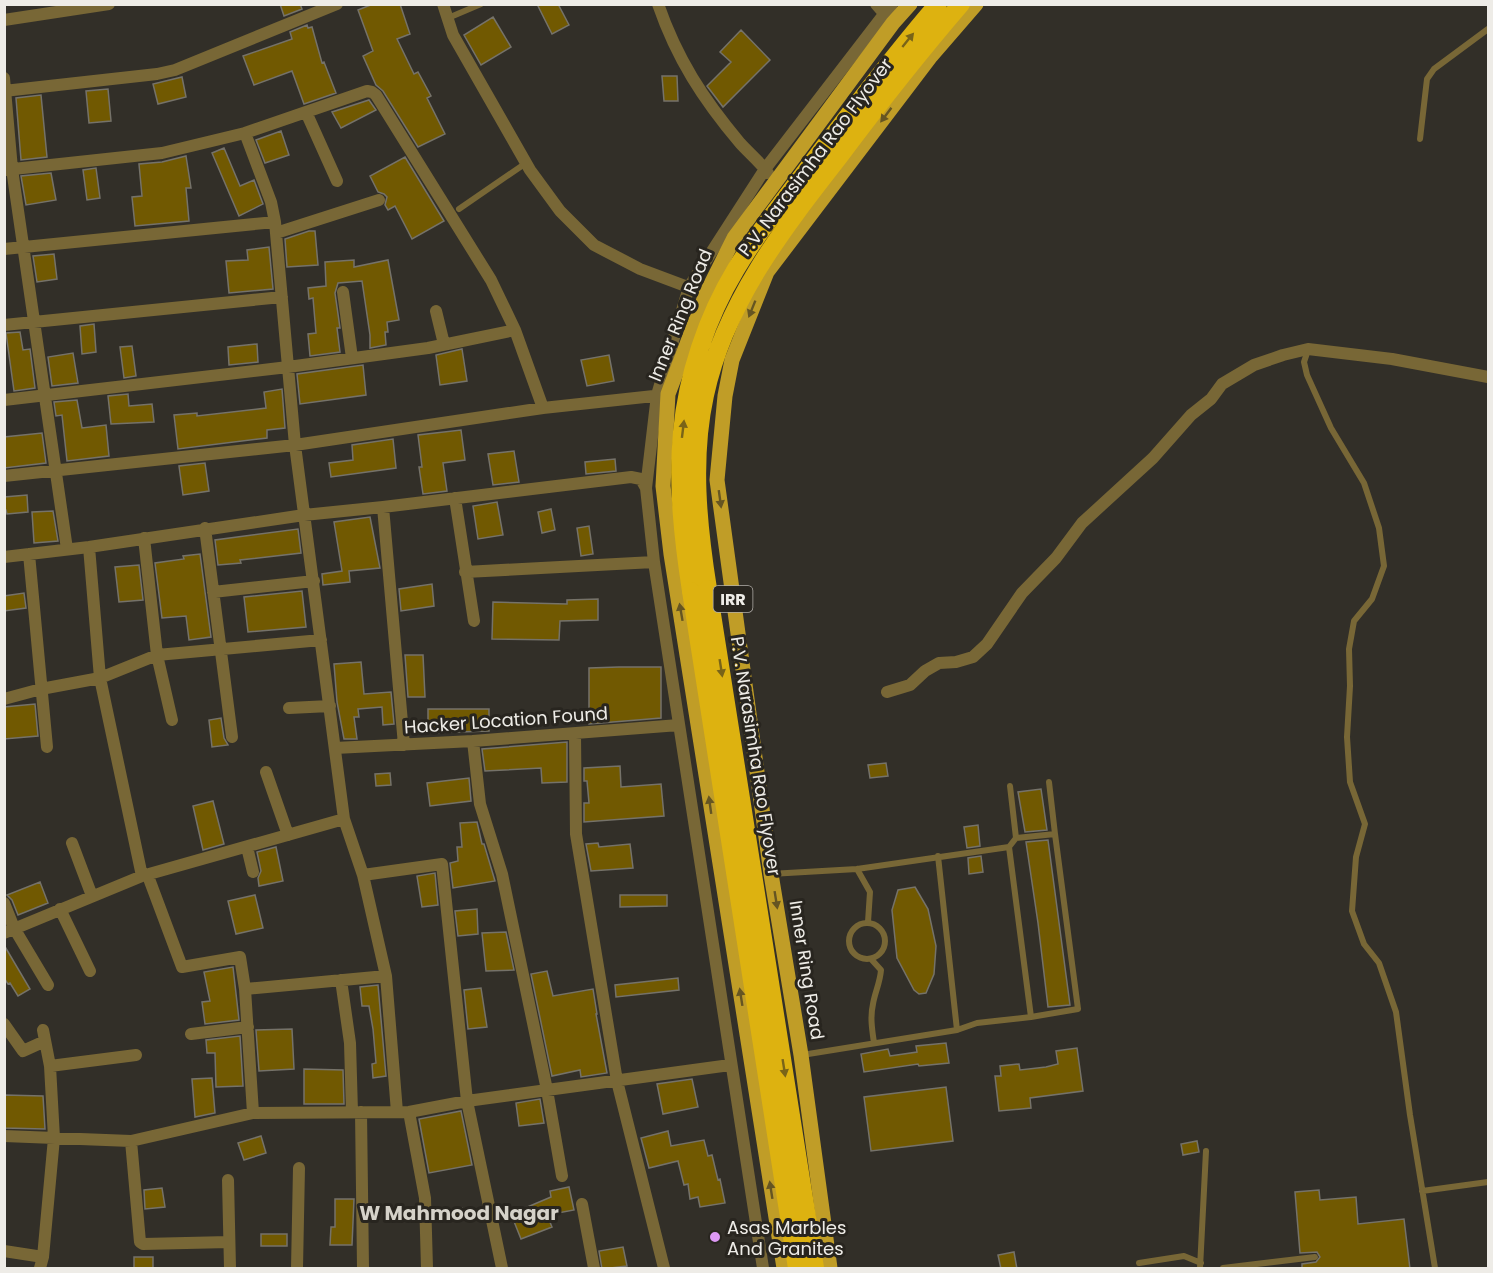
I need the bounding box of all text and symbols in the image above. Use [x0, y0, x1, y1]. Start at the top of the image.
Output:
one-way arrow [901, 32, 914, 48]
street label: P.V. Narasimha Rao Flyover [732, 53, 898, 261]
one-way arrow [881, 107, 893, 122]
street label: Inner Ring Road [642, 245, 718, 385]
one-way arrow [747, 300, 756, 318]
one-way arrow [678, 419, 688, 438]
one-way arrow [715, 489, 724, 508]
road number: IRR [714, 586, 752, 612]
one-way arrow [677, 602, 686, 621]
street label: P.V. Narasimha Rao Flyover [725, 634, 787, 878]
one-way arrow [716, 658, 725, 677]
street label: Hacker Location Found [403, 700, 609, 740]
one-way arrow [705, 795, 714, 814]
one-way arrow [771, 890, 780, 909]
street label: Inner Ring Road [784, 898, 830, 1042]
one-way arrow [737, 988, 746, 1007]
one-way arrow [779, 1059, 788, 1078]
one-way arrow [767, 1180, 776, 1199]
district label: W Mahmood Nagar [359, 1199, 559, 1227]
place label: Asas Marbles And Granites [727, 1215, 846, 1261]
marker: Asas Marbles And Granites [708, 1230, 722, 1244]

